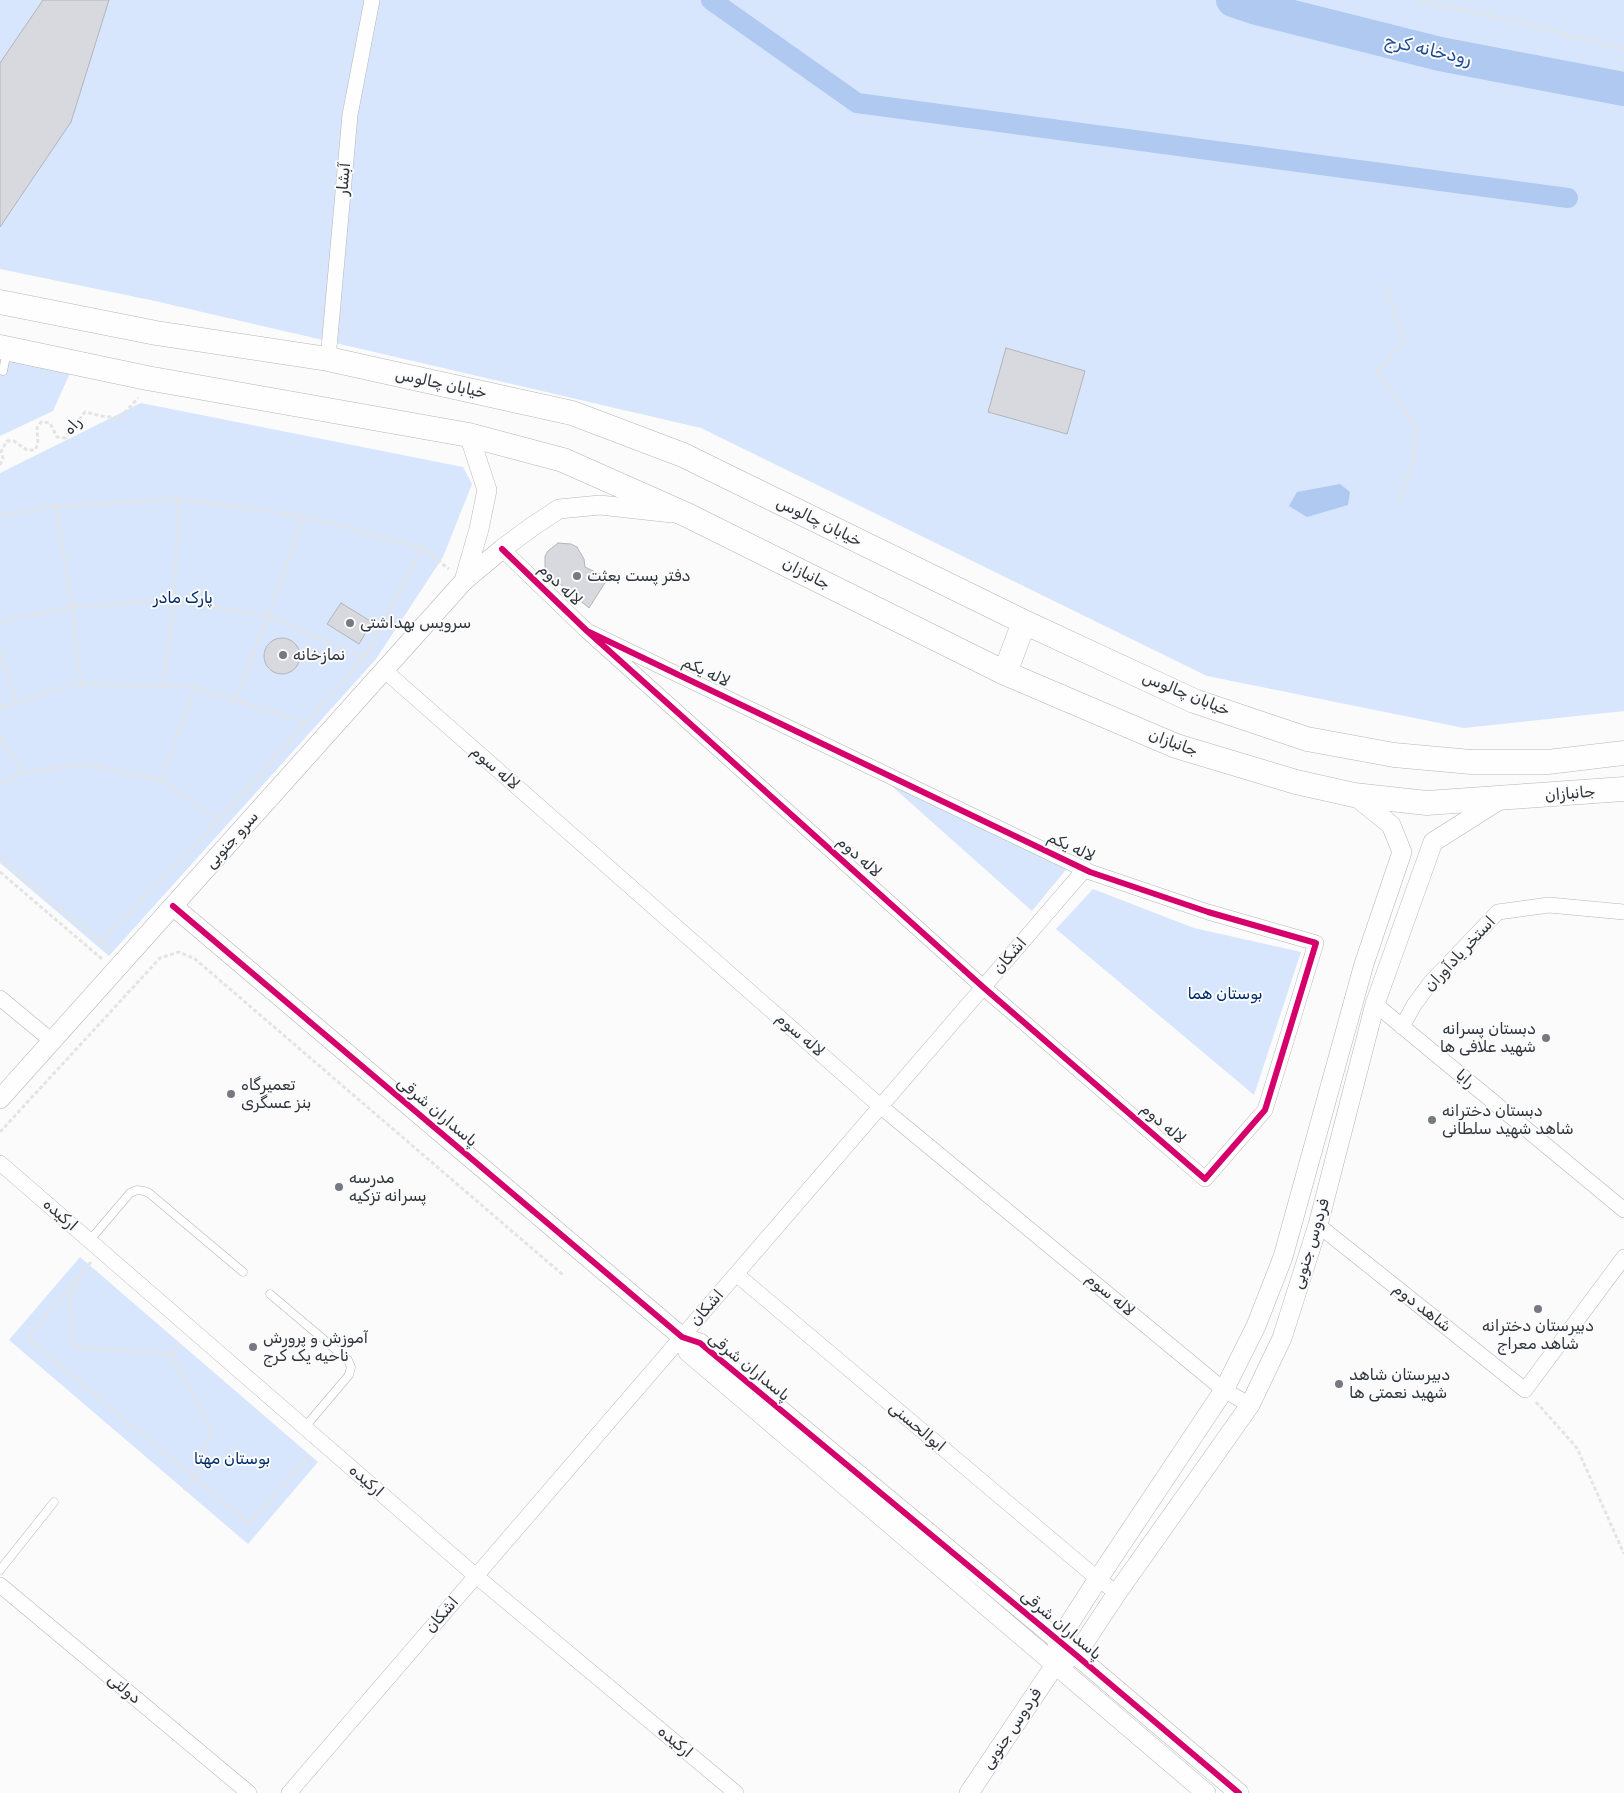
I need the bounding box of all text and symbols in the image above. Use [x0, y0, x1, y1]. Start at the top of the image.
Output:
water label: رودخانه کرج [1383, 30, 1473, 70]
street label: آبشار [333, 162, 355, 196]
street label: خیابان چالوس [394, 365, 488, 403]
street label: راه [60, 413, 86, 439]
street label: خیابان چالوس [773, 493, 865, 551]
street label: جانبازان [779, 554, 833, 594]
street label: لاله دوم [534, 560, 586, 610]
place label: دفتر پست بعثت [587, 566, 690, 586]
marker: دفتر پست بعثت [571, 570, 583, 582]
park label: پارک مادر [153, 588, 213, 608]
place label: سرویس بهداشتی [360, 613, 471, 633]
marker: سرویس بهداشتی [344, 617, 356, 629]
place label: نمازخانه [293, 645, 345, 665]
marker: نمازخانه [277, 649, 289, 661]
street label: لاله یکم [679, 652, 733, 692]
street label: خیابان چالوس [1139, 668, 1233, 720]
street label: جانبازان [1146, 725, 1200, 761]
street label: لاله سوم [467, 742, 523, 794]
street label: جانبازان [1544, 782, 1596, 806]
street label: سرو جنوبی [201, 807, 263, 873]
street label: لاله یکم [1044, 828, 1098, 866]
street label: لاله دوم [833, 832, 885, 882]
street label: استخر یادآوران [1420, 912, 1500, 996]
street label: اشکان [989, 934, 1031, 978]
park label: بوستان هما [1187, 984, 1263, 1004]
street label: لاله سوم [772, 1009, 828, 1061]
place label: دبستان پسرانه شهید علافی ها [1440, 1019, 1536, 1057]
marker: دبستان پسرانه شهید علافی ها [1540, 1032, 1552, 1044]
street label: رایا [1452, 1066, 1478, 1092]
street label: پاسداران شرقی [393, 1073, 481, 1151]
place label: تعمیرگاه بنز عسگری [241, 1075, 311, 1113]
marker: تعمیرگاه بنز عسگری [225, 1088, 237, 1100]
street label: لاله دوم [1137, 1099, 1189, 1149]
place label: دبستان دخترانه شاهد شهید سلطانی [1442, 1101, 1574, 1139]
marker: دبستان دخترانه شاهد شهید سلطانی [1426, 1114, 1438, 1126]
place label: مدرسه پسرانه تزکیه [349, 1168, 427, 1206]
marker: مدرسه پسرانه تزکیه [333, 1181, 345, 1193]
street label: ارکیده [39, 1195, 81, 1235]
street label: فردوس جنوبی [1288, 1197, 1334, 1291]
street label: لاله سوم [1082, 1269, 1138, 1321]
street label: شاهد دوم [1389, 1279, 1455, 1337]
street label: اشکان [686, 1286, 728, 1330]
marker: دبیرستان دخترانه شاهد معراج [1532, 1303, 1544, 1315]
place label: دبیرستان دخترانه شاهد معراج [1482, 1316, 1594, 1354]
place label: آموزش و پرورش ناحیه یک کرج [263, 1328, 368, 1366]
street label: پاسداران شرقی [704, 1328, 794, 1406]
marker: آموزش و پرورش ناحیه یک کرج [247, 1341, 259, 1353]
place label: دبیرستان شاهد شهید نعمتی ها [1349, 1365, 1450, 1403]
marker: دبیرستان شاهد شهید نعمتی ها [1333, 1378, 1345, 1390]
street label: ابوالحسنی [885, 1398, 949, 1456]
park label: بوستان مهتا [194, 1449, 270, 1469]
street label: ارکیده [345, 1461, 387, 1501]
street label: پاسداران شرقی [1017, 1586, 1105, 1664]
street label: اشکان [421, 1593, 463, 1637]
street label: دولتی [104, 1670, 144, 1708]
street label: فردوس جنوبی [978, 1685, 1046, 1773]
street label: ارکیده [654, 1722, 696, 1762]

